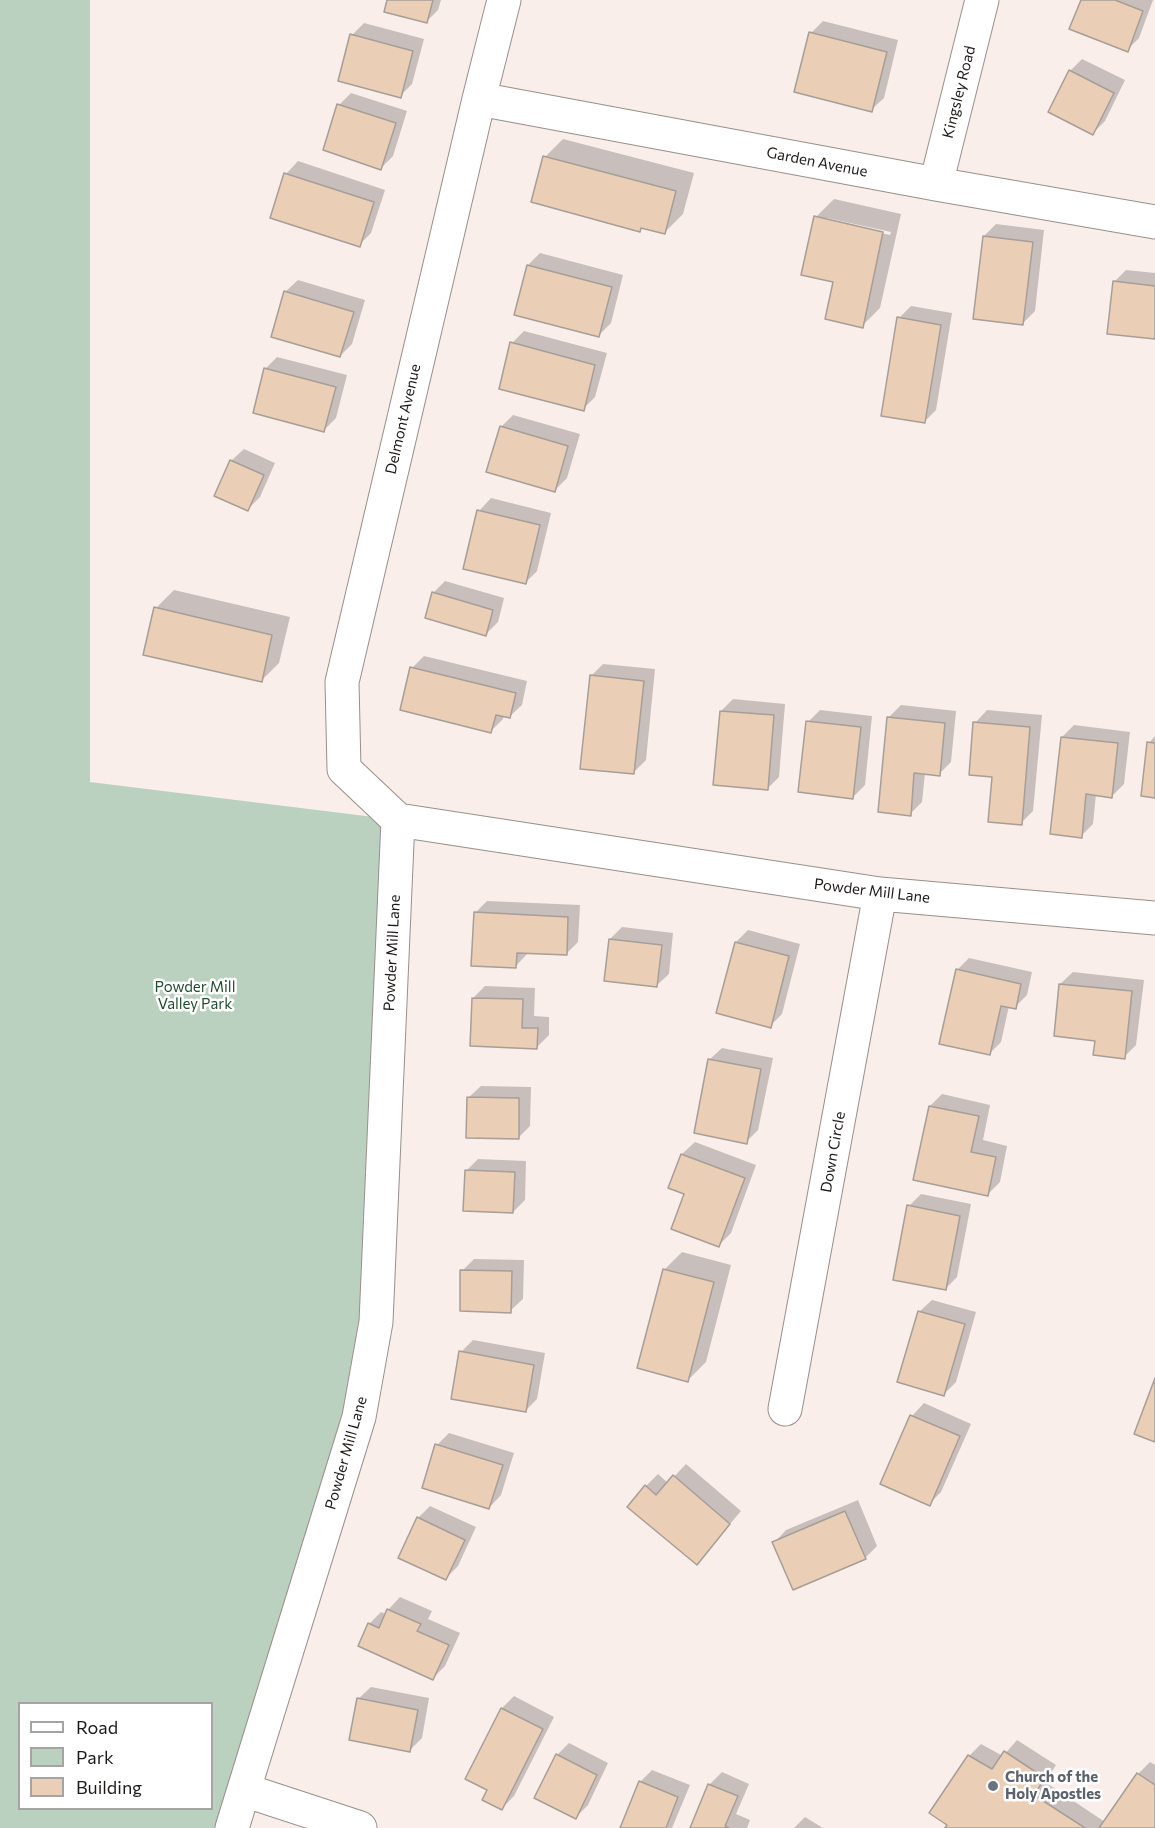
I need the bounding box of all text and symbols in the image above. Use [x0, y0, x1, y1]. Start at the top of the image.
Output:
street label: Kingsley Road [939, 44, 979, 140]
street label: Garden Avenue [765, 143, 869, 181]
street label: Delmont Avenue [382, 362, 424, 476]
street label: Powder Mill Lane [813, 875, 931, 907]
street label: Powder Mill Lane [380, 894, 404, 1012]
park label: Powder Mill Valley Park [155, 978, 235, 1013]
street label: Down Circle [817, 1110, 849, 1194]
street label: Powder Mill Lane [321, 1394, 371, 1512]
legend [18, 1702, 213, 1810]
text: Road [76, 1716, 118, 1738]
text: Park [76, 1746, 114, 1768]
place label: Church of the Holy Apostles [1005, 1768, 1101, 1803]
text: Building [76, 1776, 142, 1798]
marker: Church of the Holy Apostles [986, 1779, 1000, 1793]

